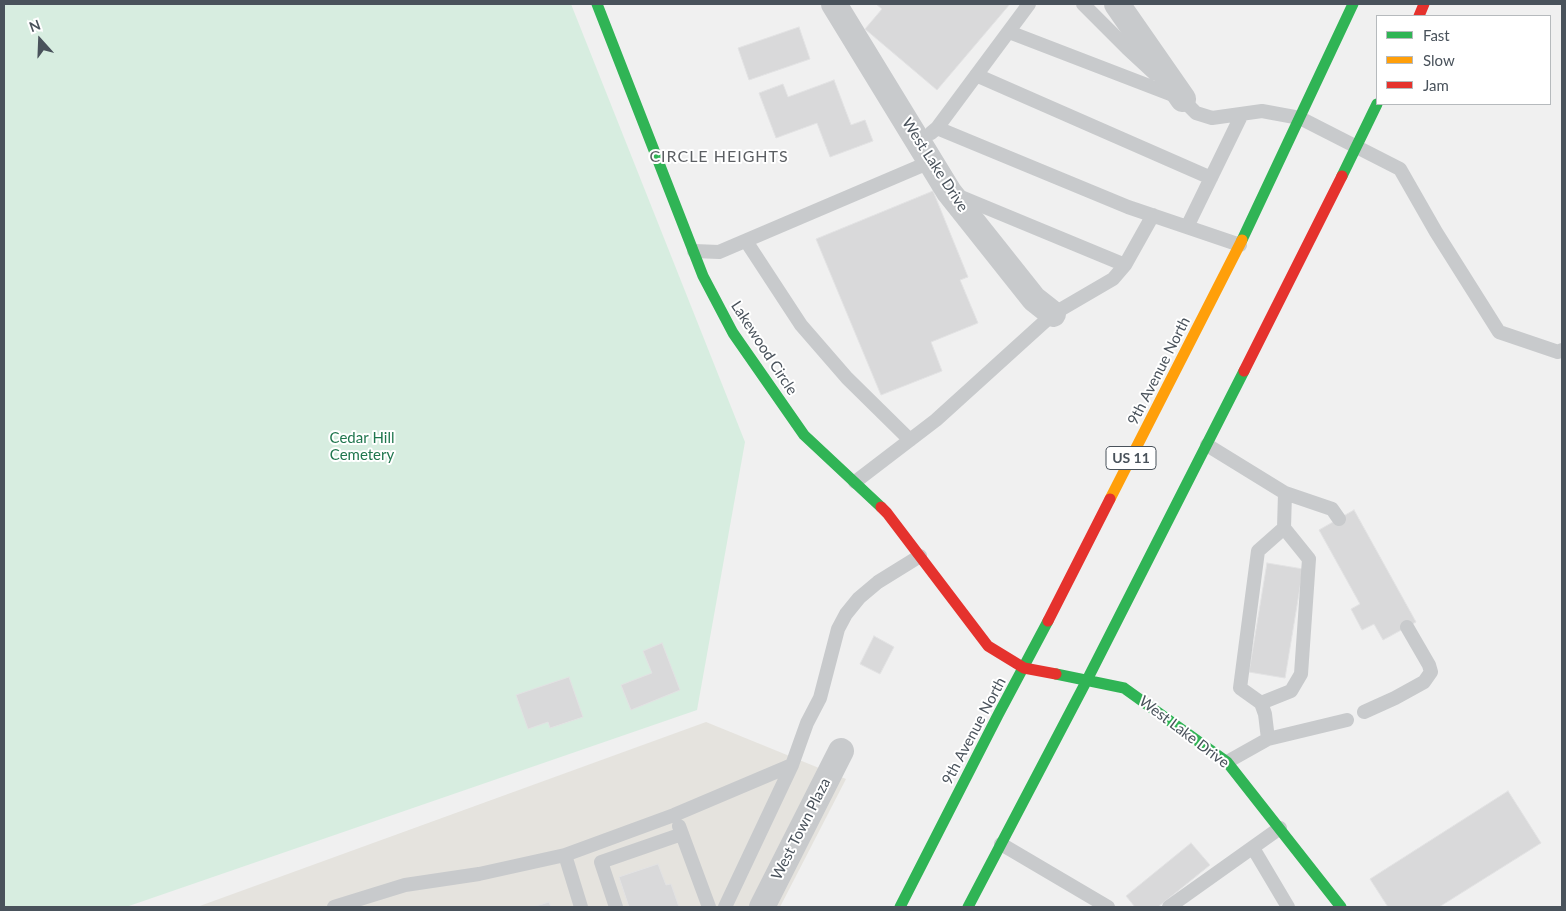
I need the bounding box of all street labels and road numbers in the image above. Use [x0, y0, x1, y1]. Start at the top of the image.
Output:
street label: West Lake Drive [898, 115, 972, 215]
street label: Lakewood Circle [727, 298, 801, 398]
street label: 9th Avenue North [1124, 314, 1194, 428]
road number: US 11 [1106, 446, 1156, 469]
street label: 9th Avenue North [938, 674, 1010, 788]
street label: West Lake Drive [1135, 692, 1233, 772]
street label: West Town Plaza [768, 775, 834, 883]

